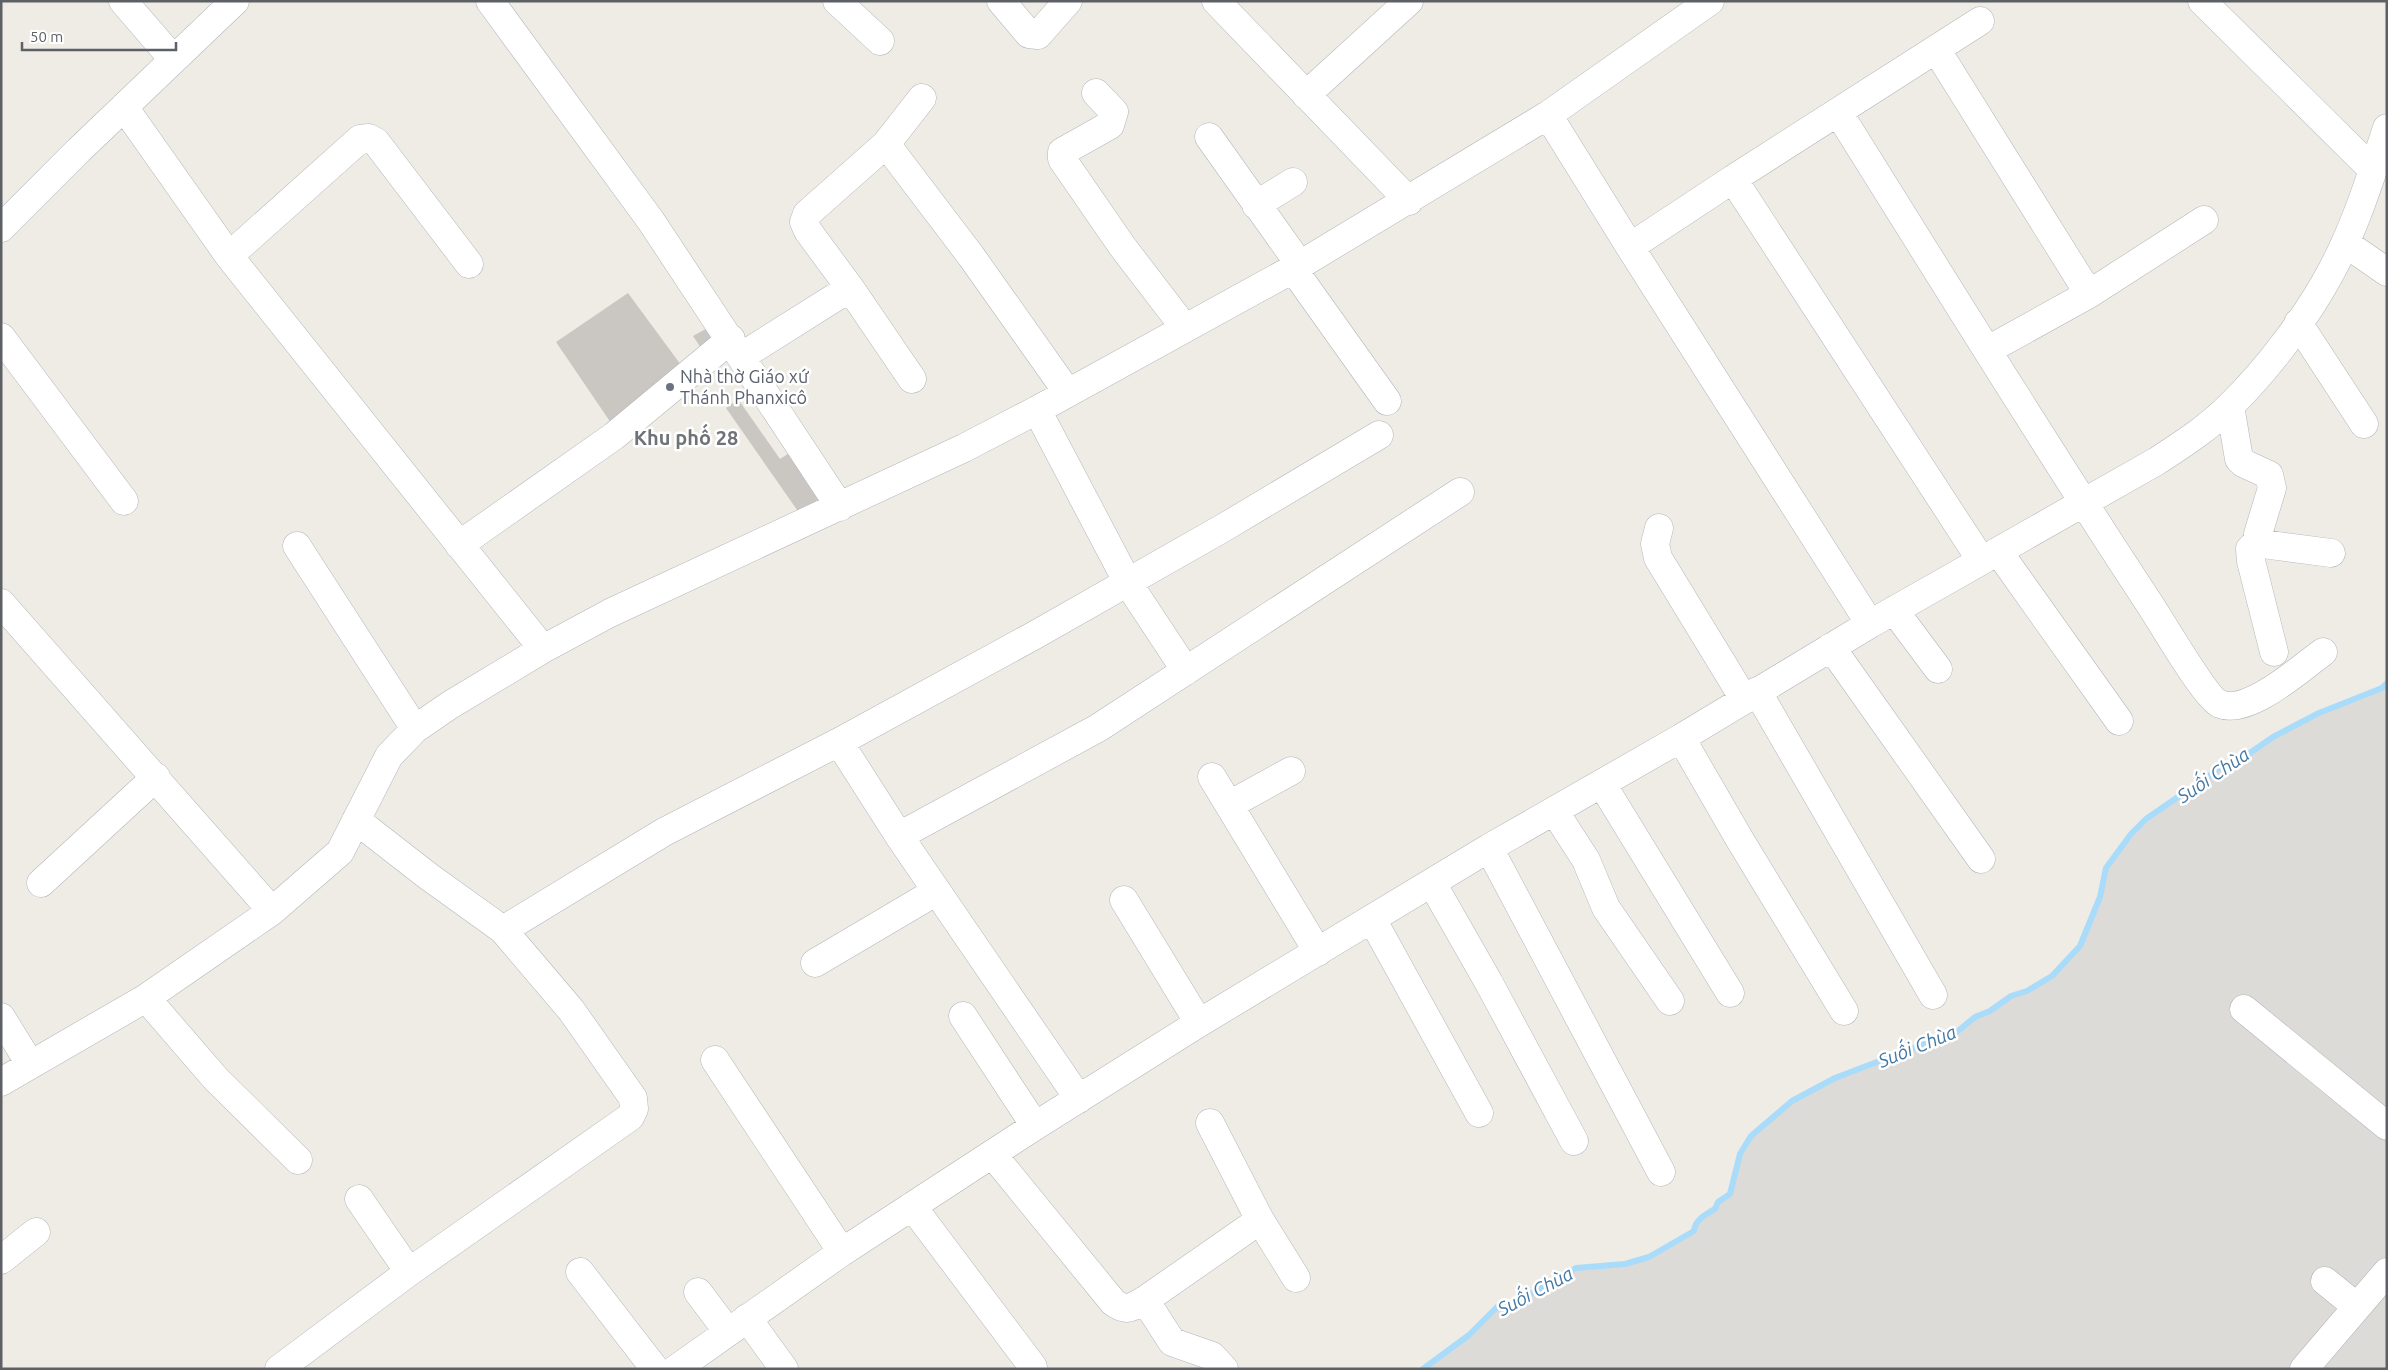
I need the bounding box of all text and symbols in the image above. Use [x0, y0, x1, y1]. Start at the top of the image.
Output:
scale bar [22, 20, 176, 52]
text: 50 m [30, 28, 63, 45]
place label: Nhà thờ Giáo xứ Thánh Phanxicô [680, 366, 809, 407]
marker: Nhà thờ Giáo xứ Thánh Phanxicô [664, 381, 676, 393]
district label: Khu phố 28 [634, 423, 738, 449]
water label: Suối Chùa [2171, 741, 2253, 808]
water label: Suối Chùa [1873, 1019, 1959, 1072]
water label: Suối Chùa [1492, 1260, 1576, 1320]

